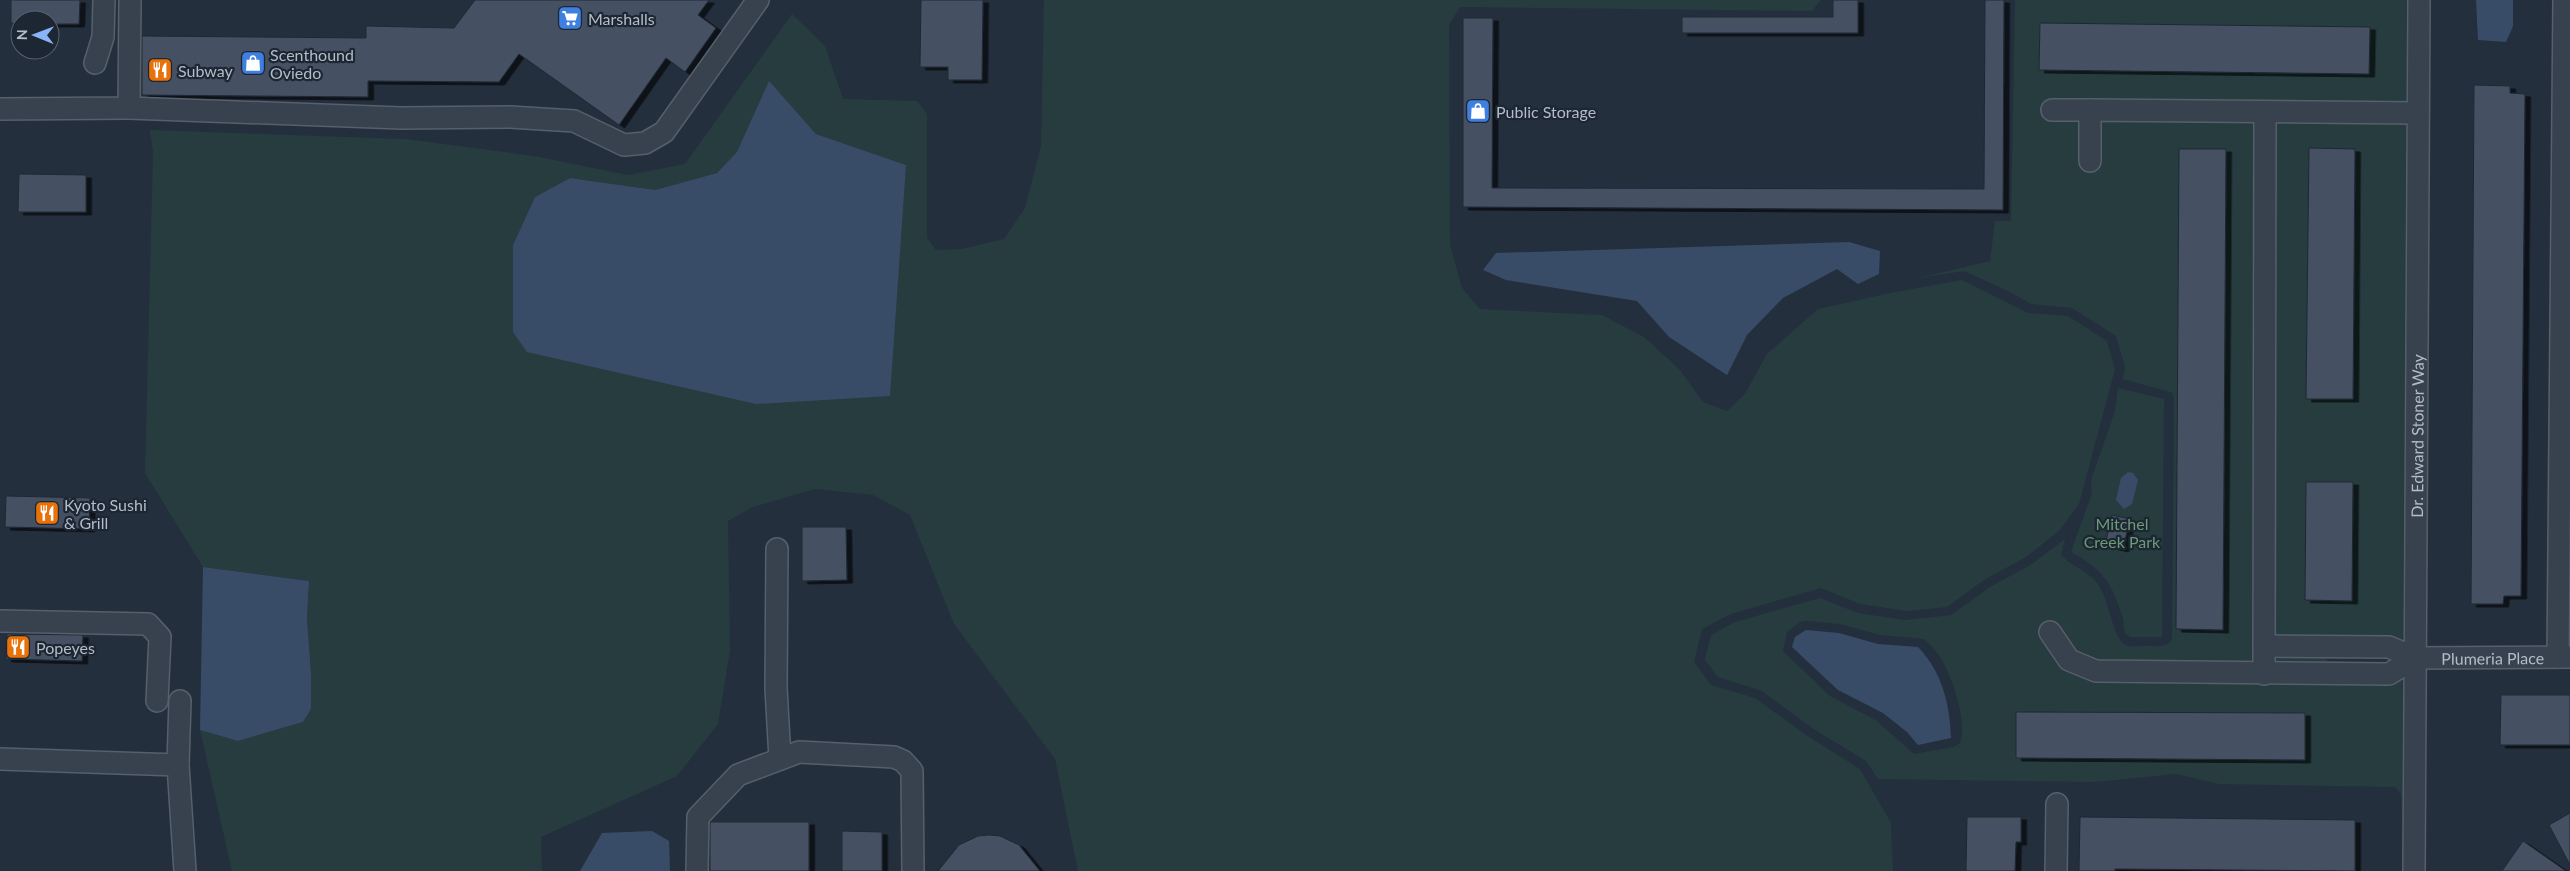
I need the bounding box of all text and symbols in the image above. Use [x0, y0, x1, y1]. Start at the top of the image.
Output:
supermarket icon: Marshalls [557, 5, 583, 31]
place label: Marshalls [588, 9, 655, 28]
north arrow [10, 10, 60, 60]
text: N [13, 29, 30, 40]
place label: Scenthound Oviedo [270, 45, 354, 82]
shop icon: Scenthound Oviedo [240, 50, 266, 76]
restaurant icon: Subway [147, 57, 173, 83]
place label: Subway [178, 61, 234, 80]
shop icon: Public Storage [1465, 98, 1491, 124]
place label: Public Storage [1496, 102, 1596, 121]
street label: Dr. Edward Stoner Way [2407, 353, 2426, 518]
place label: Kyoto Sushi & Grill [64, 495, 147, 532]
restaurant icon: Kyoto Sushi & Grill [34, 500, 60, 526]
park label: Mitchel Creek Park [2084, 514, 2161, 551]
restaurant icon: Popeyes [5, 634, 31, 660]
place label: Popeyes [36, 638, 95, 657]
street label: Plumeria Place [2441, 648, 2544, 667]

